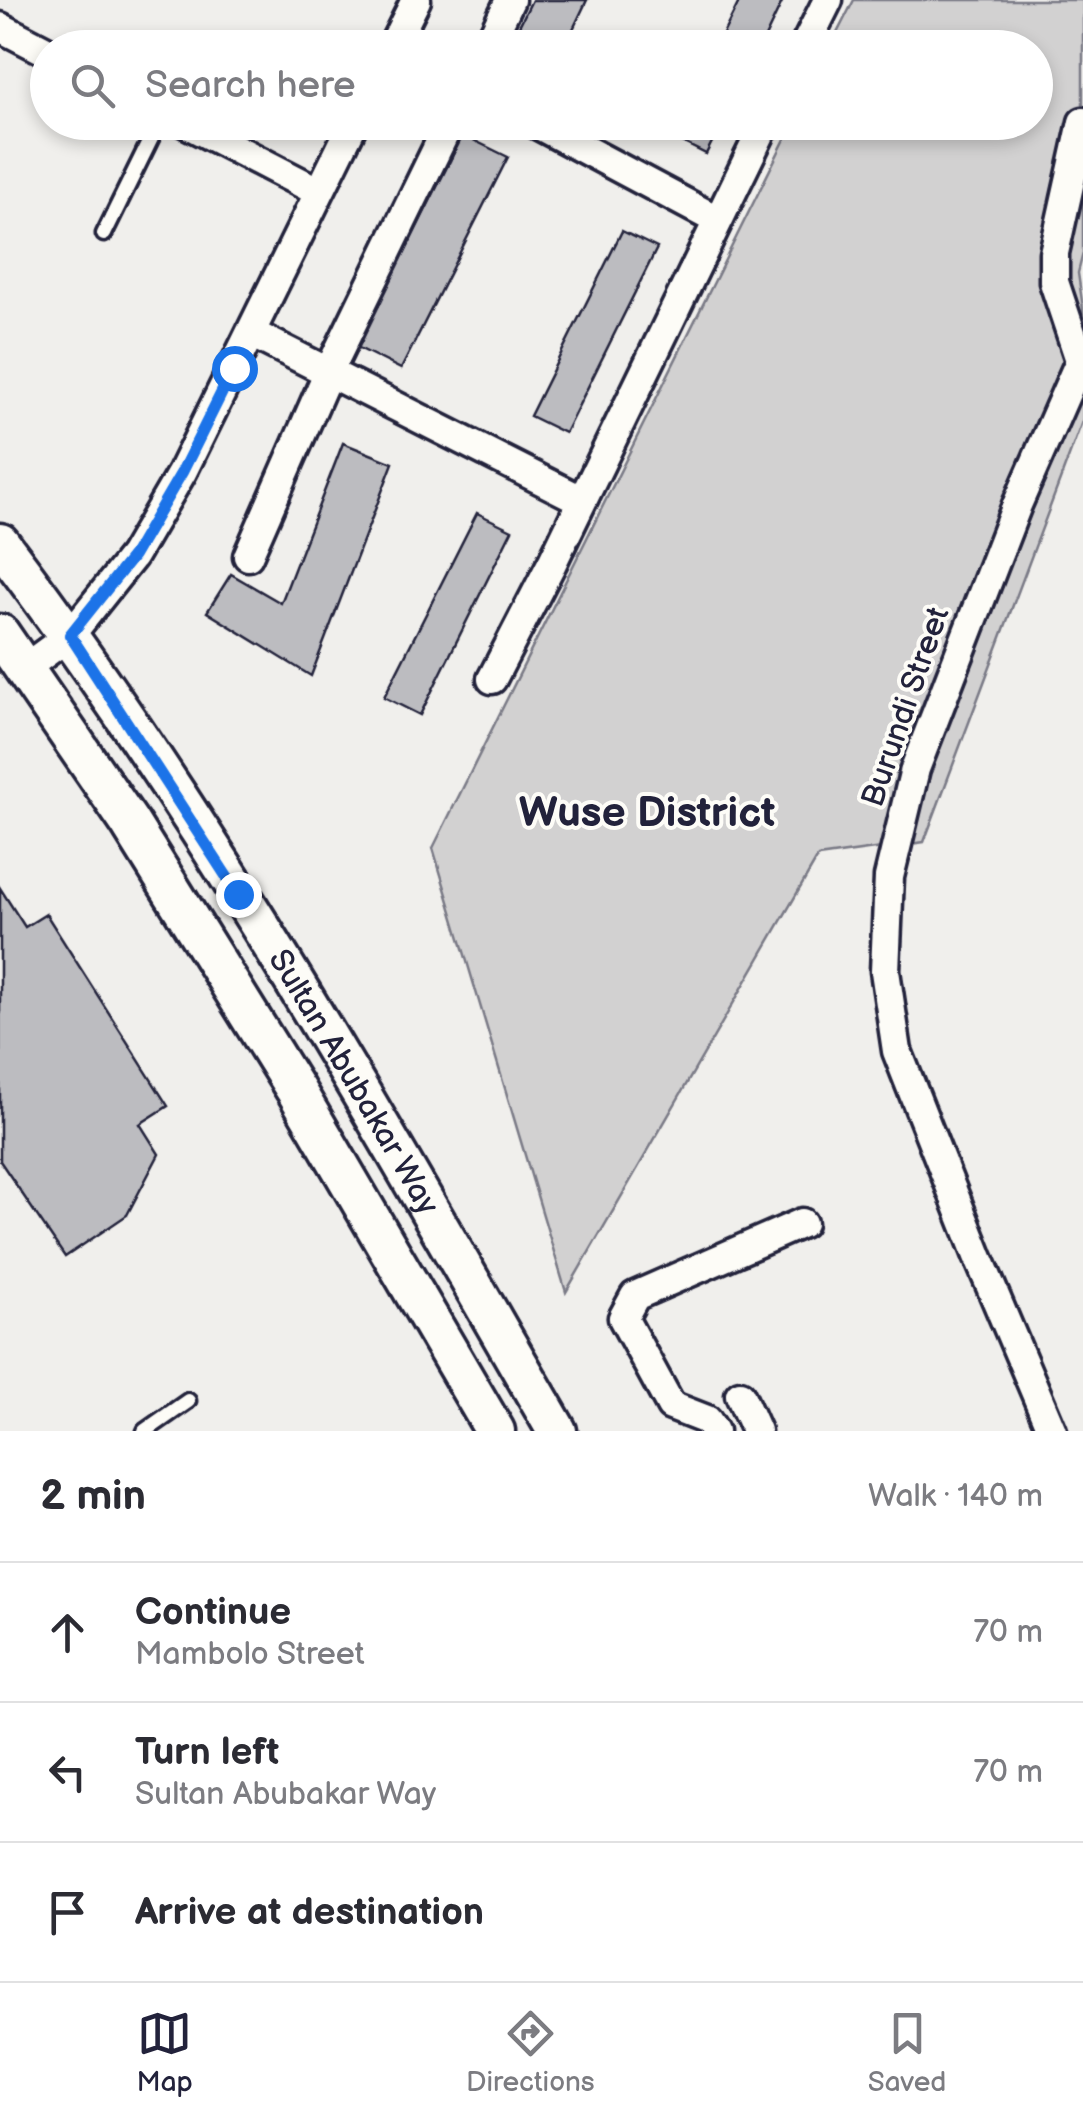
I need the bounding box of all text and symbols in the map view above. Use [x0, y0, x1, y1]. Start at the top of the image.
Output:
search box [30, 30, 1053, 140]
icon: search [65, 58, 120, 113]
text: Search here [145, 63, 356, 108]
route start [212, 346, 258, 392]
street label: Burundi Street [854, 602, 958, 812]
district label: Wuse District [519, 788, 775, 839]
route end [216, 872, 262, 918]
street label: Sultan Abubakar Way [260, 942, 447, 1222]
text: 2 min [40, 1471, 146, 1522]
text: Walk · 140 m [868, 1477, 1043, 1516]
text: Continue [135, 1590, 291, 1635]
icon: ahead [40, 1605, 95, 1660]
text: 70 m [973, 1613, 1043, 1652]
text: Mambolo Street [135, 1635, 365, 1674]
text: Turn left [135, 1730, 279, 1775]
icon: left [40, 1745, 95, 1800]
text: 70 m [973, 1753, 1043, 1792]
text: Sultan Abubakar Way [135, 1775, 436, 1814]
icon: arrive [40, 1885, 95, 1940]
text: Arrive at destination [135, 1890, 484, 1935]
tab: Map [137, 2006, 193, 2099]
tab: Directions [466, 2006, 595, 2099]
tab: Saved [868, 2006, 946, 2099]

